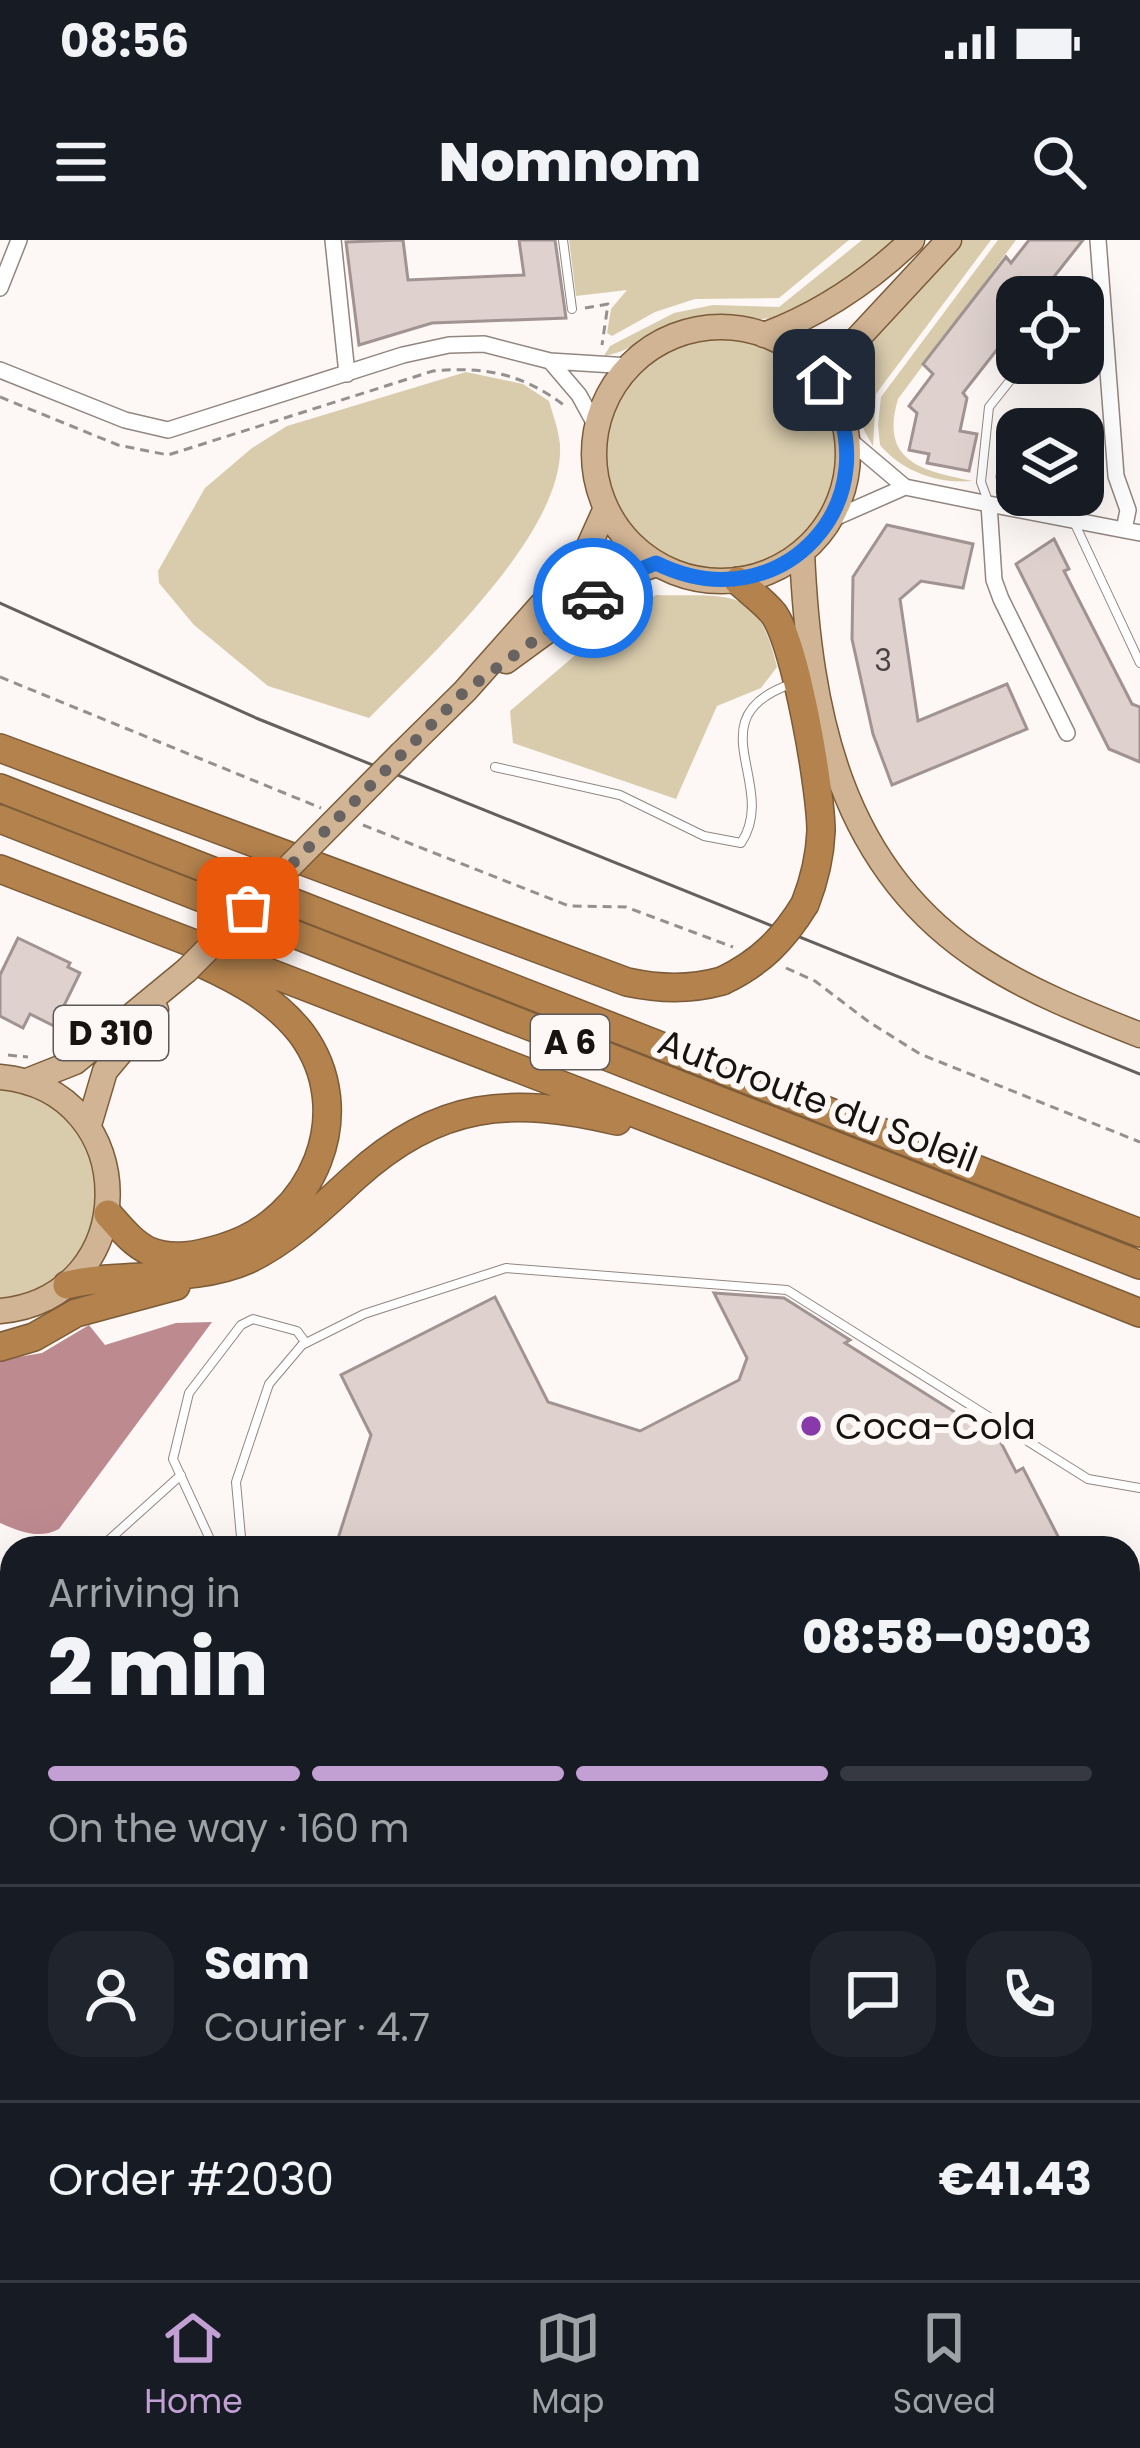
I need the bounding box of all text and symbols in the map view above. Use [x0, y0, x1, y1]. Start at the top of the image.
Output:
text: 08:56 [60, 10, 189, 73]
text: Nomnom [439, 124, 701, 200]
icon: menu [48, 129, 114, 195]
icon: search [1026, 129, 1092, 195]
map controls [996, 276, 1104, 516]
button: locate [996, 276, 1104, 384]
pin [773, 329, 875, 431]
icon: home [791, 347, 857, 413]
button: layers [996, 408, 1104, 516]
courier [533, 538, 653, 658]
icon: car [560, 565, 626, 631]
house number: 3 [874, 639, 892, 682]
pin [197, 857, 299, 959]
icon: bag [215, 875, 281, 941]
road number: D 310 [54, 1006, 168, 1060]
road number: A 6 [531, 1015, 609, 1069]
street label: Autoroute du Soleil [651, 1016, 985, 1185]
place label: Coca-Cola [835, 1401, 1036, 1452]
marker: Coca-Cola [798, 1413, 824, 1439]
text: Arriving in [48, 1566, 241, 1621]
text: 08:58–09:03 [802, 1606, 1092, 1669]
text: 2 min [48, 1613, 268, 1722]
text: On the way · 160 m [48, 1801, 410, 1856]
button: person [48, 1931, 174, 2057]
button: chat [810, 1931, 936, 2057]
button: phone [966, 1931, 1092, 2057]
text: Sam [204, 1932, 310, 1995]
text: Courier · 4.7 [204, 2000, 430, 2055]
text: Order #2030 [48, 2148, 334, 2211]
text: €41.43 [938, 2148, 1092, 2211]
tab: Home [144, 2305, 243, 2427]
tab: Map [531, 2305, 604, 2427]
tab: Saved [893, 2305, 996, 2427]

